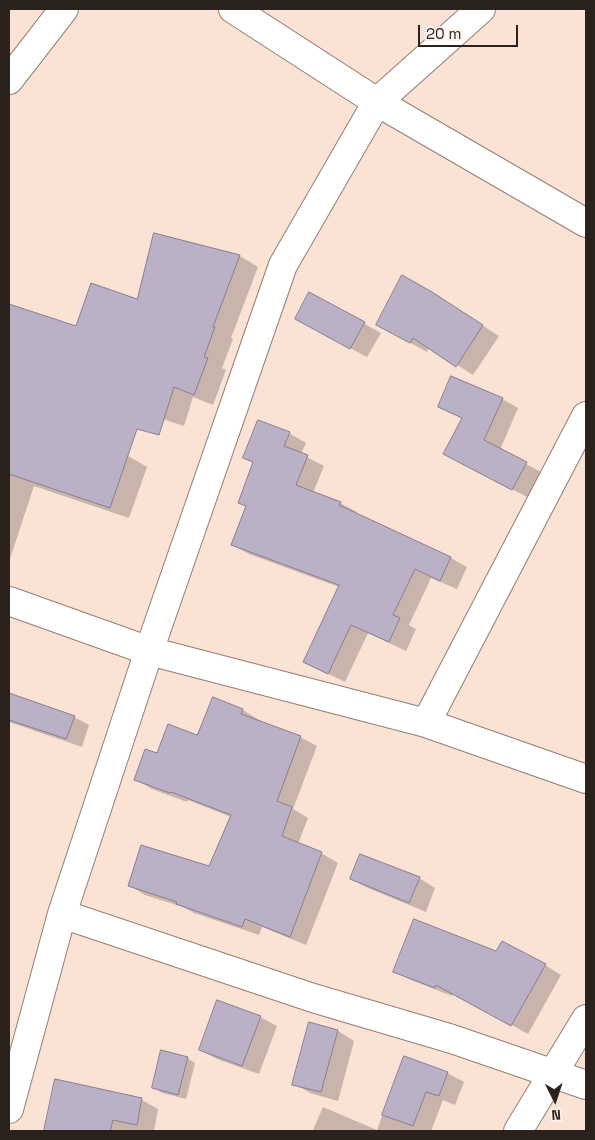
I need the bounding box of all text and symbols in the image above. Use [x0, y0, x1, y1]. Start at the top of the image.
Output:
scale bar [420, 15, 520, 47]
text: 20 m [426, 24, 461, 43]
north arrow [530, 1075, 580, 1125]
text: N [551, 1106, 561, 1124]

